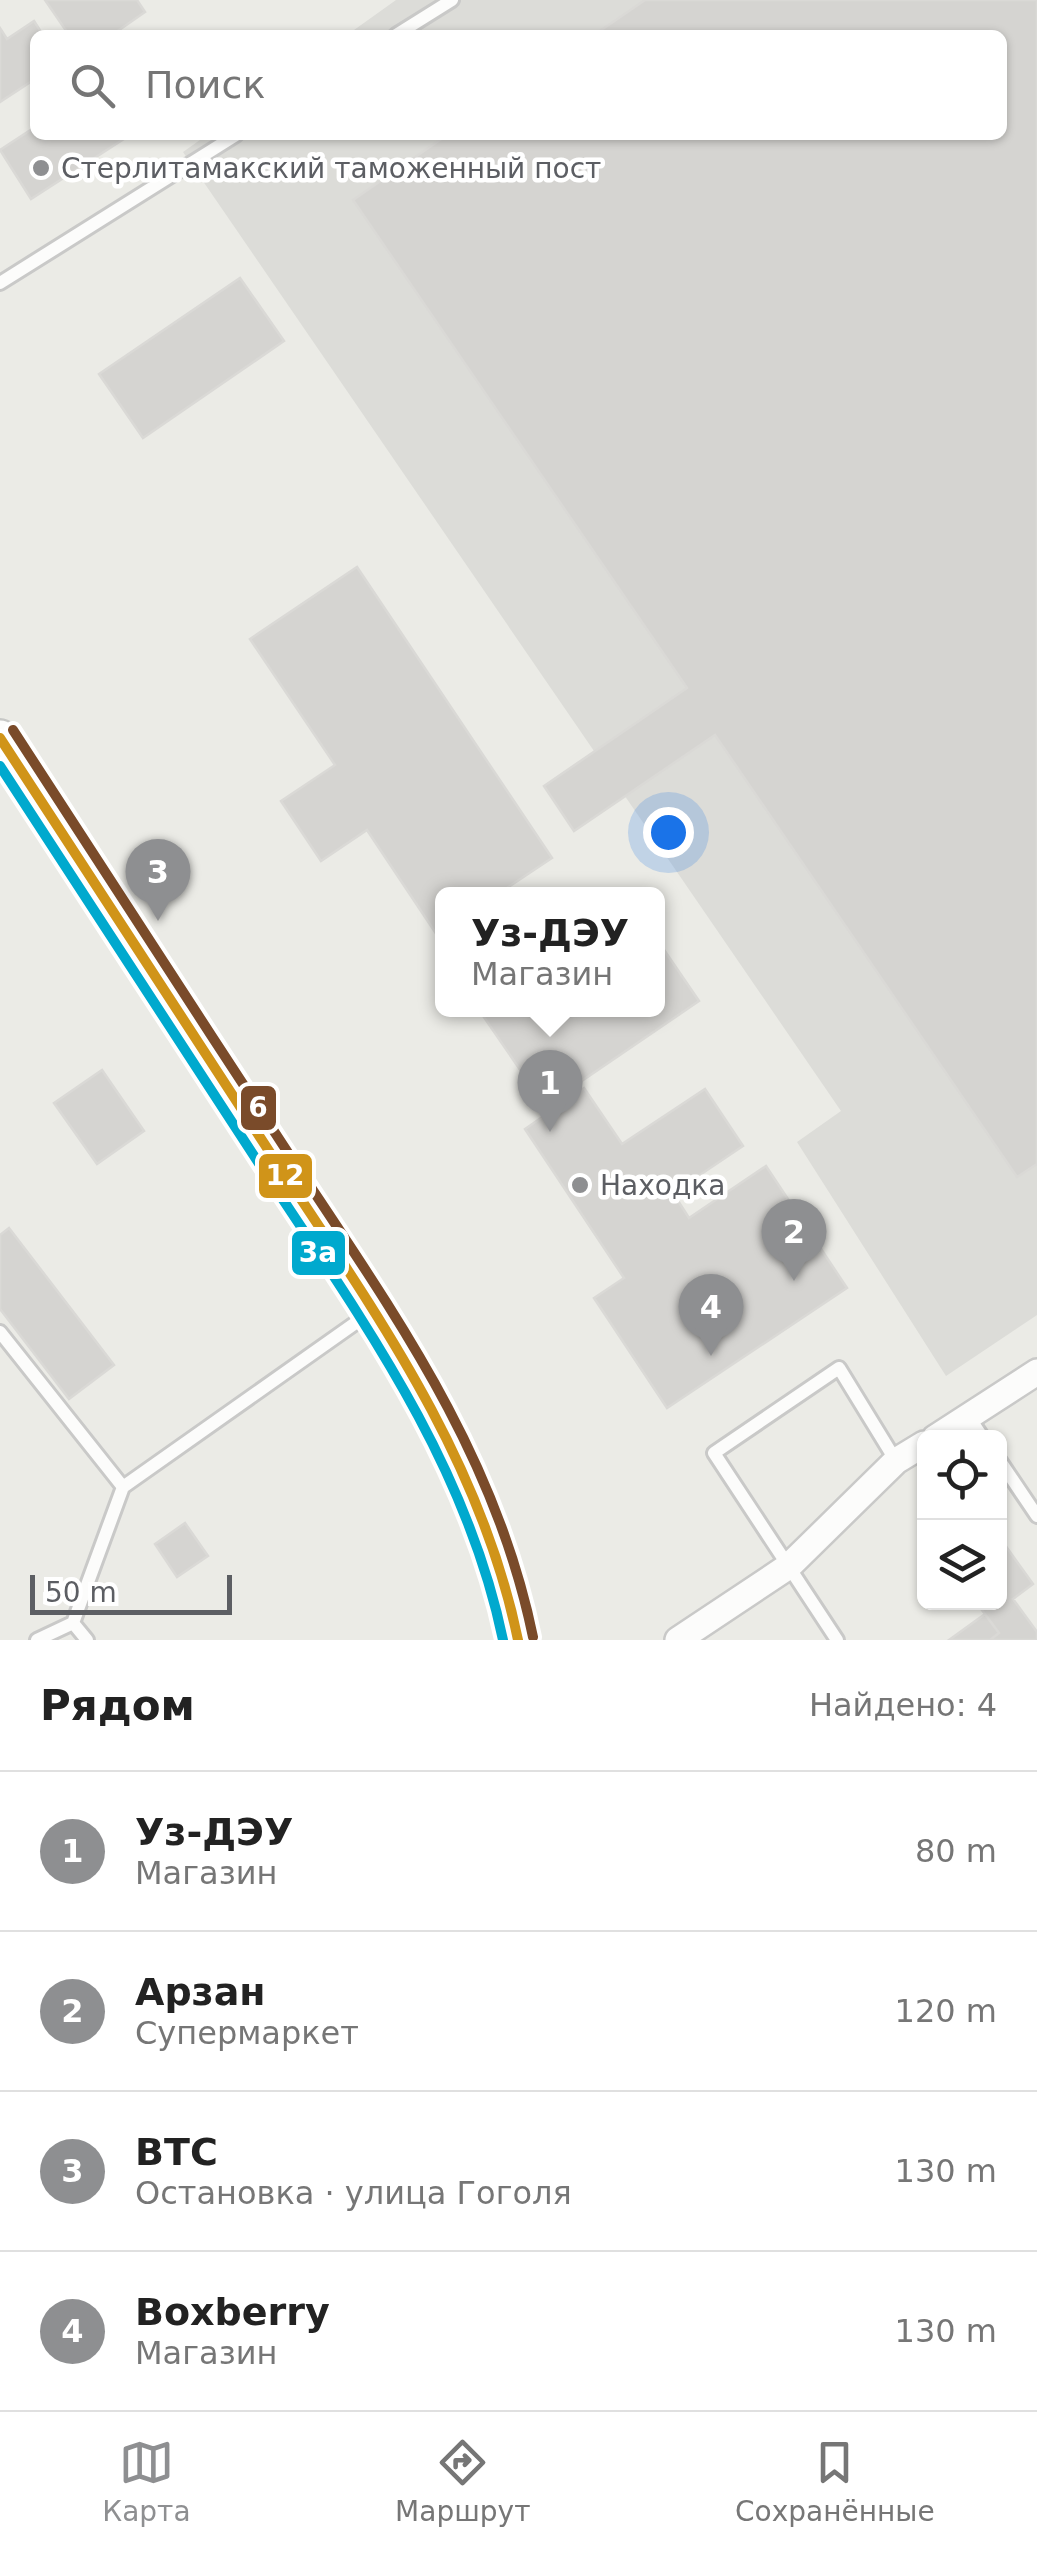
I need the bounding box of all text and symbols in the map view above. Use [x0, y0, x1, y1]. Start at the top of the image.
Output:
search box [30, 30, 1007, 140]
icon: search [65, 58, 120, 113]
text: Поиск [145, 63, 265, 107]
place label: Стерлитамакский таможенный пост [61, 152, 601, 185]
marker: Стерлитамакский таможенный пост [30, 157, 52, 179]
your location [643, 807, 694, 858]
pin: 3 [126, 838, 190, 921]
popup [435, 887, 665, 1017]
text: Уз-ДЭУ [471, 911, 629, 955]
text: Магазин [471, 955, 613, 993]
pin: 1 [518, 1050, 582, 1132]
line badge: 6 [239, 1084, 278, 1132]
text: 6 [248, 1091, 268, 1124]
line badge: 12 [257, 1152, 314, 1200]
text: 12 [266, 1159, 304, 1192]
place label: Находка [600, 1169, 725, 1202]
marker: Находка [569, 1174, 591, 1196]
pin: 2 [762, 1198, 826, 1281]
line badge: 3а [290, 1229, 347, 1277]
text: 3а [299, 1236, 337, 1269]
pin: 4 [678, 1274, 744, 1356]
map controls [917, 1430, 1007, 1610]
button: locate [917, 1430, 1007, 1520]
button: layers [917, 1520, 1007, 1610]
scale bar [30, 1570, 232, 1614]
text: 50 m [45, 1576, 117, 1609]
text: Рядом [40, 1681, 195, 1730]
text: Найдено: 4 [809, 1686, 997, 1724]
text: Уз-ДЭУ [135, 1810, 293, 1854]
text: 1 [61, 1832, 84, 1870]
text: 80 m [915, 1832, 997, 1870]
text: Магазин [135, 1854, 277, 1892]
text: Арзан [135, 1970, 266, 2014]
text: 2 [61, 1992, 84, 2030]
text: 120 m [895, 1992, 997, 2030]
text: Супермаркет [135, 2014, 359, 2052]
text: ВТС [135, 2130, 218, 2174]
text: 3 [61, 2152, 84, 2190]
text: 130 m [895, 2152, 997, 2190]
text: Остановка · улица Гоголя [135, 2174, 572, 2212]
text: Boxberry [135, 2290, 330, 2334]
text: 4 [61, 2312, 84, 2350]
text: 130 m [895, 2312, 997, 2350]
text: Магазин [135, 2334, 277, 2372]
tab: Карта [102, 2435, 191, 2528]
tab: Маршрут [395, 2435, 530, 2528]
tab: Сохранённые [735, 2435, 935, 2528]

